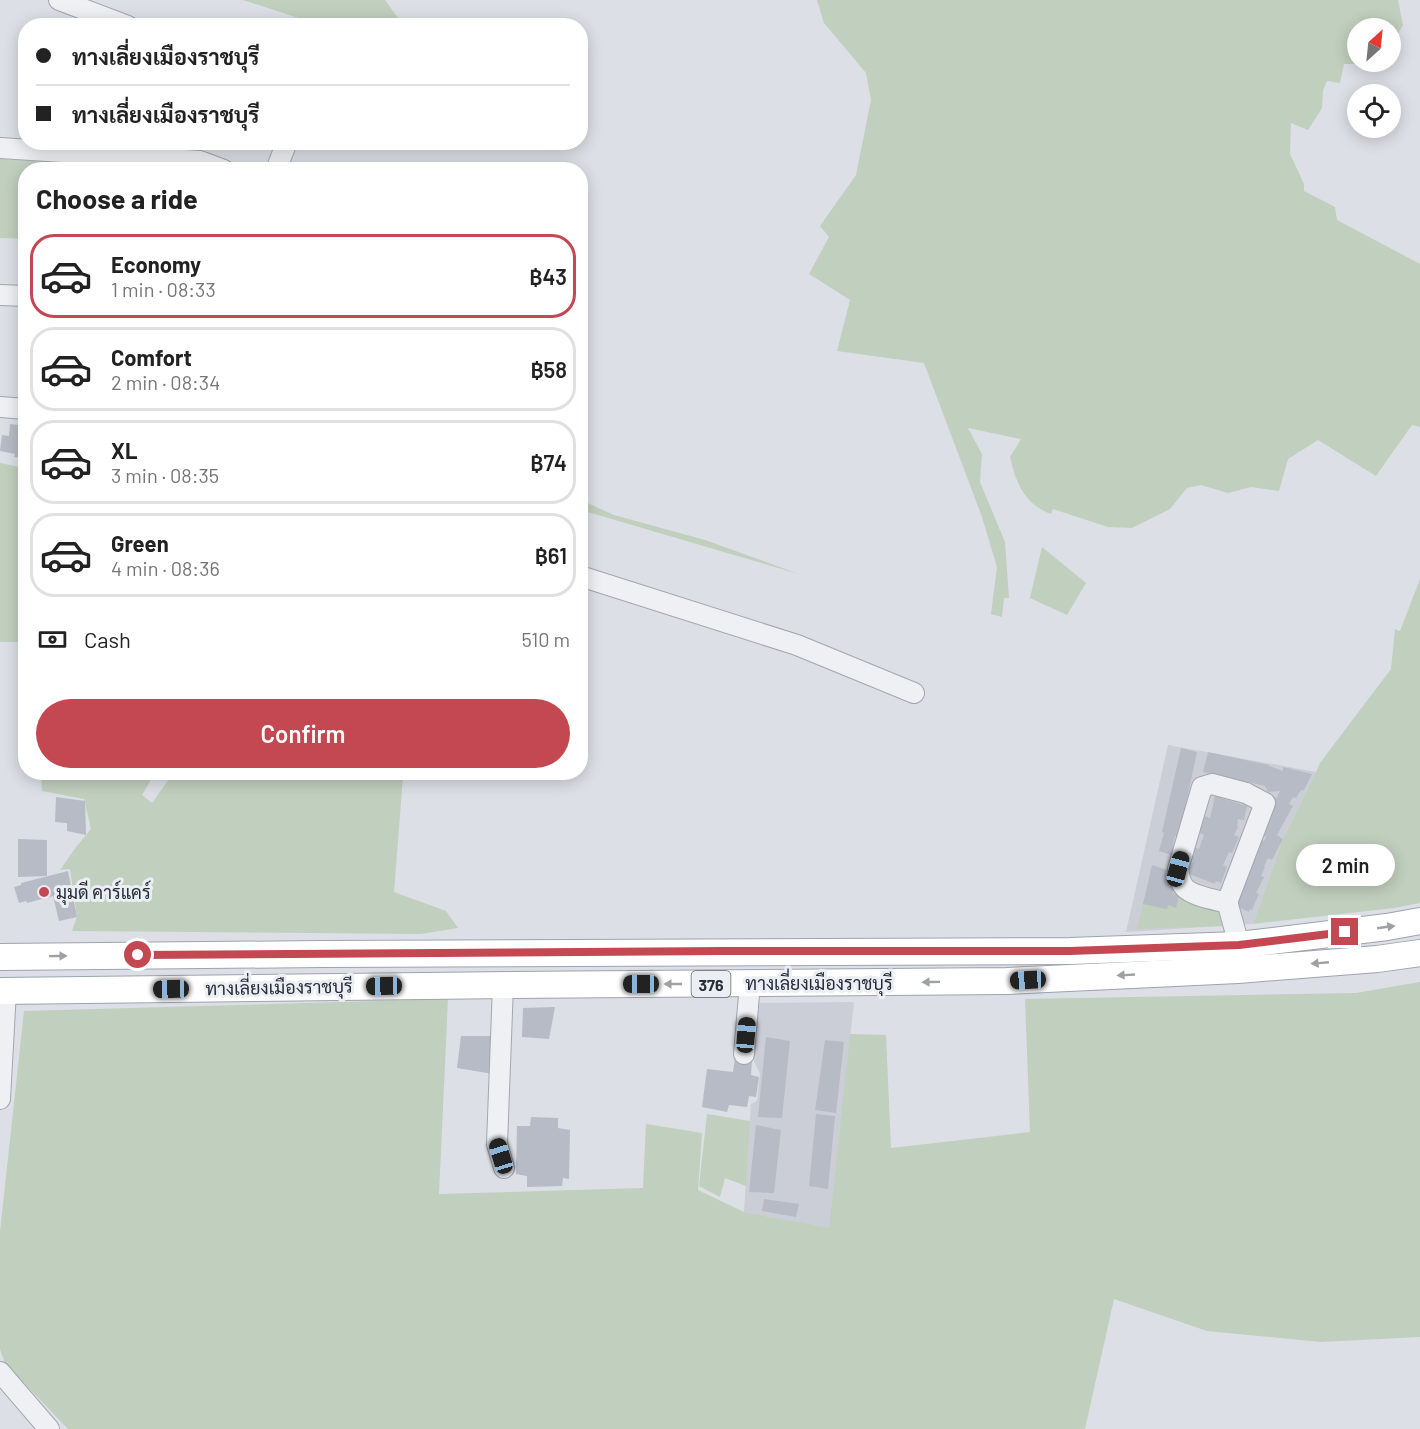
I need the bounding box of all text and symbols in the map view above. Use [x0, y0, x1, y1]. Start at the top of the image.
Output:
north arrow [1347, 18, 1401, 72]
map controls [1347, 18, 1401, 138]
text: ทางเลี่ยงเมืองราชบุรี [72, 43, 259, 69]
button: locate [1347, 84, 1401, 138]
text: ทางเลี่ยงเมืองราชบุรี [72, 101, 259, 127]
text: Choose a ride [36, 182, 198, 214]
icon: car [39, 249, 93, 303]
text: Economy [111, 251, 201, 277]
text: ฿43 [529, 263, 567, 289]
text: 1 min · 08:33 [111, 277, 216, 301]
icon: car [39, 342, 93, 396]
text: Comfort [111, 344, 192, 370]
text: ฿58 [530, 356, 567, 382]
text: 2 min · 08:34 [111, 370, 220, 394]
icon: car [39, 435, 93, 489]
text: XL [111, 437, 137, 463]
text: ฿74 [530, 449, 567, 475]
text: 3 min · 08:35 [111, 463, 219, 487]
icon: car [39, 528, 93, 582]
text: Green [111, 530, 169, 556]
text: ฿61 [535, 542, 567, 568]
text: 4 min · 08:36 [111, 556, 220, 580]
icon: cash [36, 623, 69, 656]
text: Cash [84, 626, 131, 652]
text: 510 m [521, 627, 570, 651]
button: Confirm [36, 699, 570, 768]
callout: 2 min [1296, 845, 1394, 887]
car [1165, 849, 1191, 889]
text: 2 min [1322, 853, 1369, 877]
place label: มุมดี คาร์แคร์ [56, 880, 151, 905]
marker: มุมดี คาร์แคร์ [37, 885, 51, 899]
route end [1331, 918, 1358, 945]
one-way arrow [1377, 922, 1396, 931]
route start [124, 941, 151, 968]
one-way arrow [49, 951, 68, 961]
one-way arrow [1311, 959, 1330, 968]
street label: ทางเลี่ยงเมืองราชบุรี [745, 968, 893, 996]
car [1010, 970, 1046, 990]
street label: ทางเลี่ยงเมืองราชบุรี [205, 971, 353, 1001]
road number: 376 [692, 971, 730, 997]
one-way arrow [1116, 971, 1135, 980]
car [623, 975, 659, 993]
car [366, 977, 402, 995]
one-way arrow [921, 977, 940, 987]
one-way arrow [663, 979, 682, 989]
car [153, 980, 189, 998]
car [735, 1016, 757, 1054]
car [487, 1136, 515, 1176]

